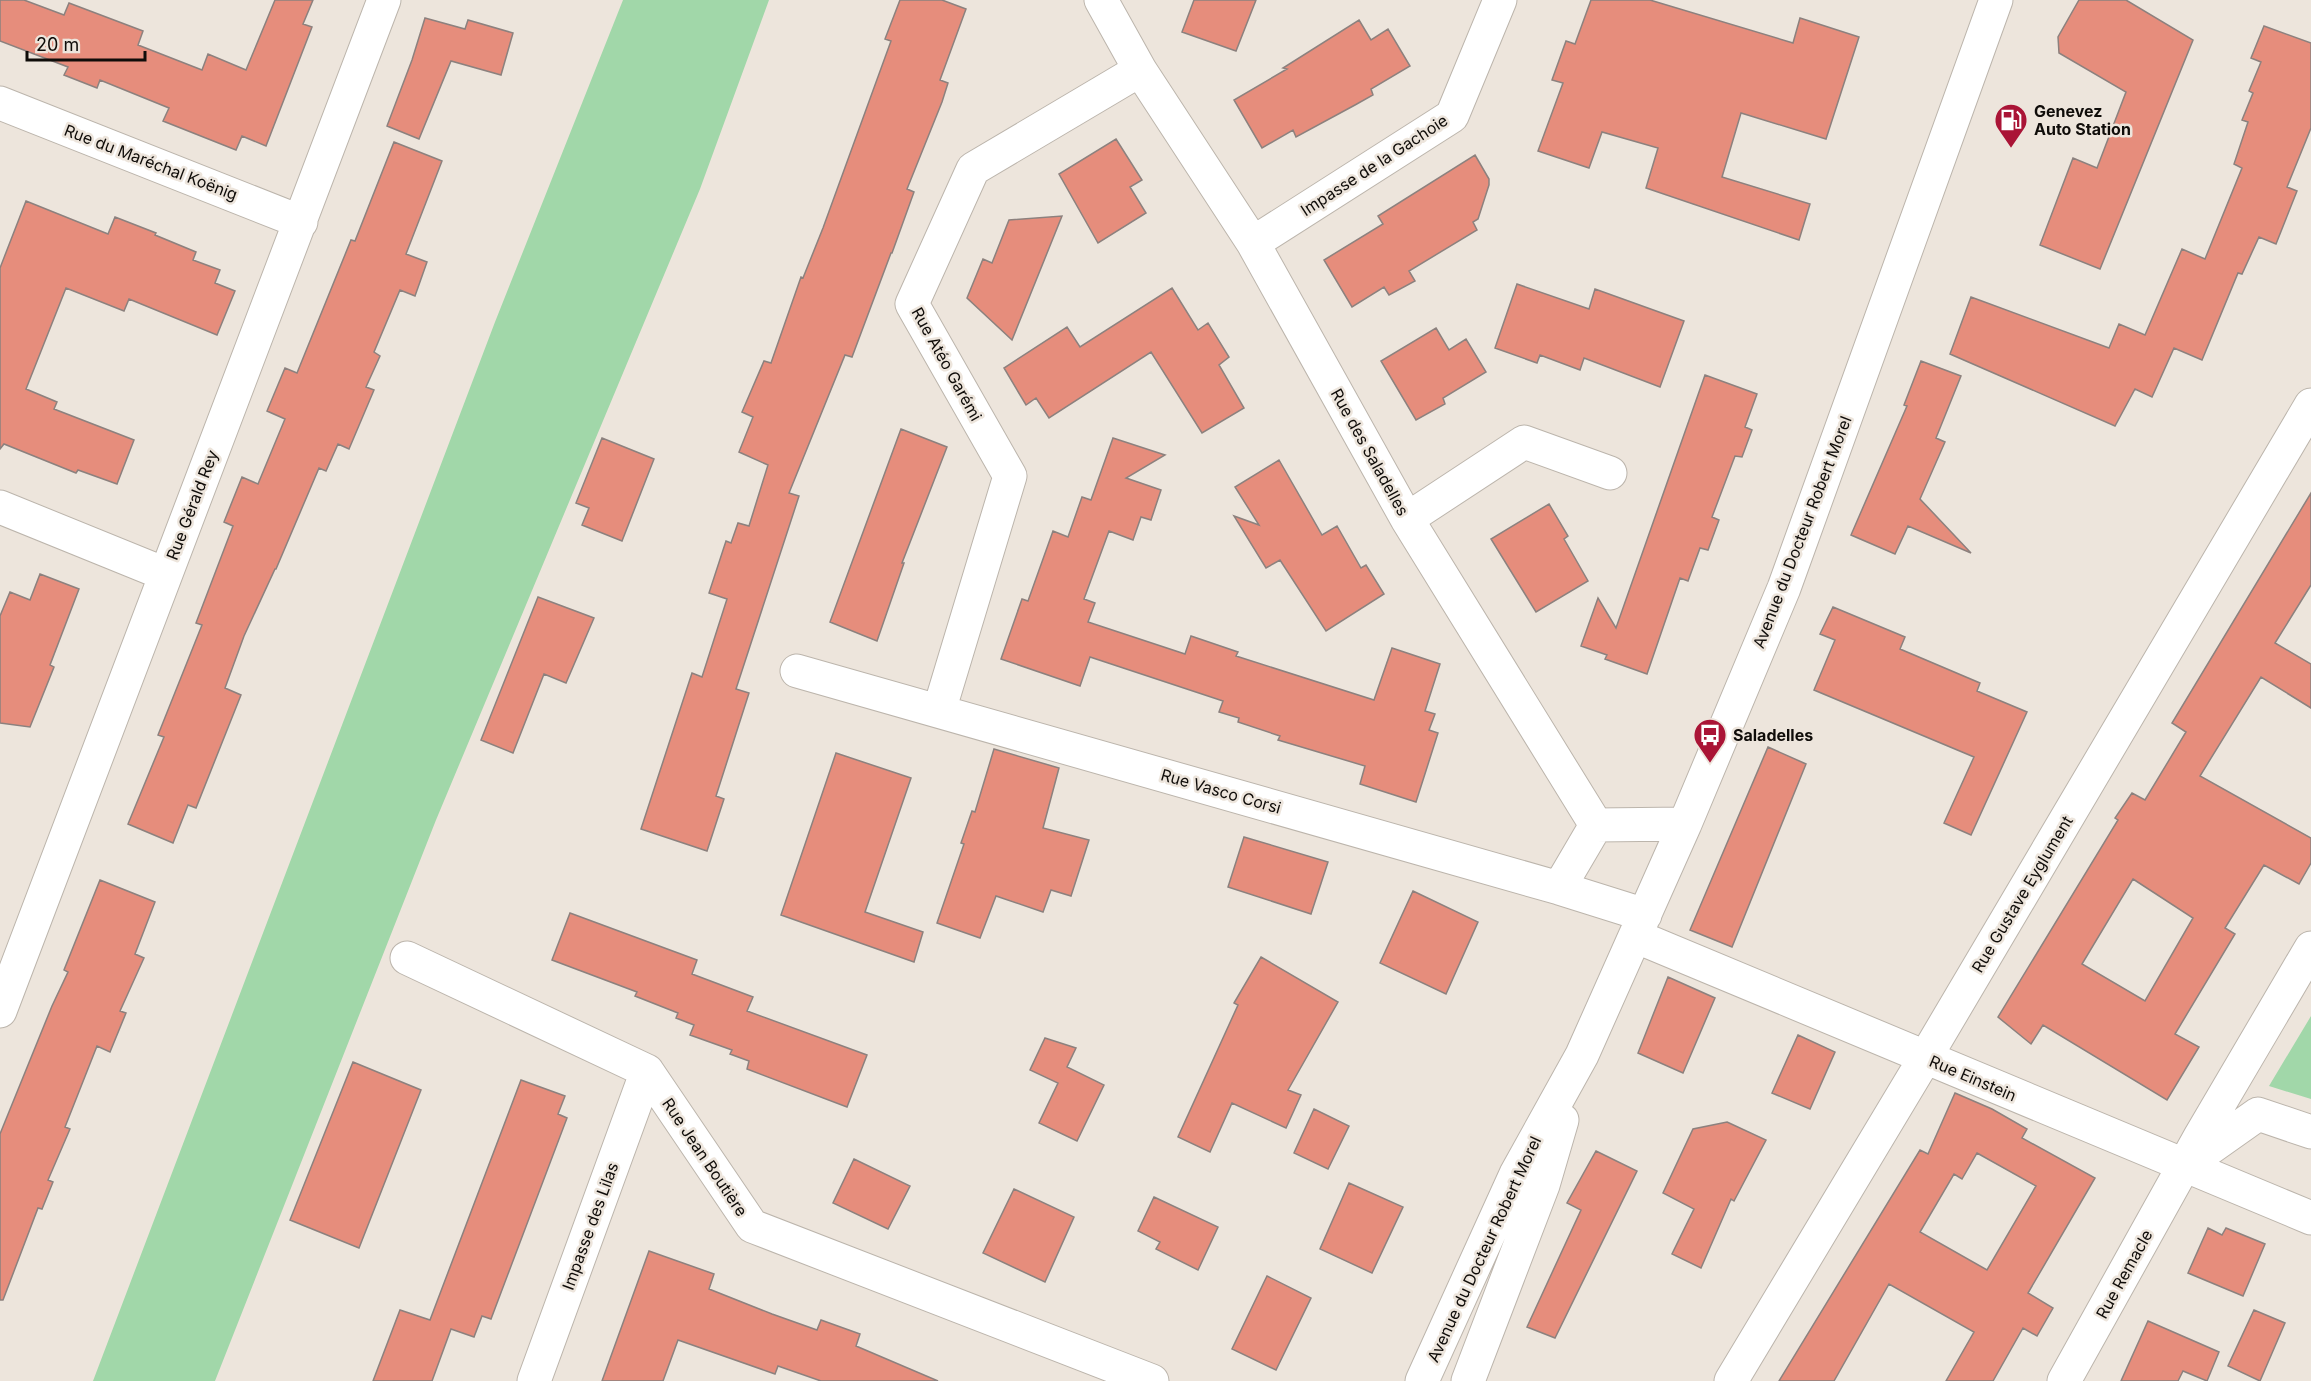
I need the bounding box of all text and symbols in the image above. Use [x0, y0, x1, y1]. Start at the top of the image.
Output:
scale bar [27, 24, 146, 62]
text: 20 m [36, 34, 79, 55]
place label: Genevez Auto Station [2034, 101, 2131, 139]
fuel station icon: Genevez Auto Station [1993, 102, 2029, 149]
street label: Impasse de la Gachoie [1297, 110, 1451, 220]
street label: Rue du Maréchal Koënig [62, 120, 240, 204]
street label: Rue Atéo Garémi [908, 304, 986, 424]
street label: Rue des Saladelles [1327, 385, 1413, 519]
street label: Avenue du Docteur Robert Morel [1748, 413, 1856, 651]
street label: Rue Gérald Rey [162, 447, 222, 563]
bus stop icon: Saladelles [1692, 717, 1728, 764]
place label: Saladelles [1733, 725, 1813, 745]
street label: Rue Vasco Corsi [1159, 764, 1283, 818]
street label: Rue Gustave Eyglument [1967, 812, 2077, 976]
street label: Rue Einstein [1926, 1051, 2020, 1105]
street label: Rue Jean Boutière [658, 1094, 752, 1220]
street label: Avenue du Docteur Robert Morel [1423, 1133, 1545, 1365]
street label: Impasse des Lilas [558, 1159, 622, 1293]
street label: Rue Remacle [2091, 1226, 2157, 1322]

